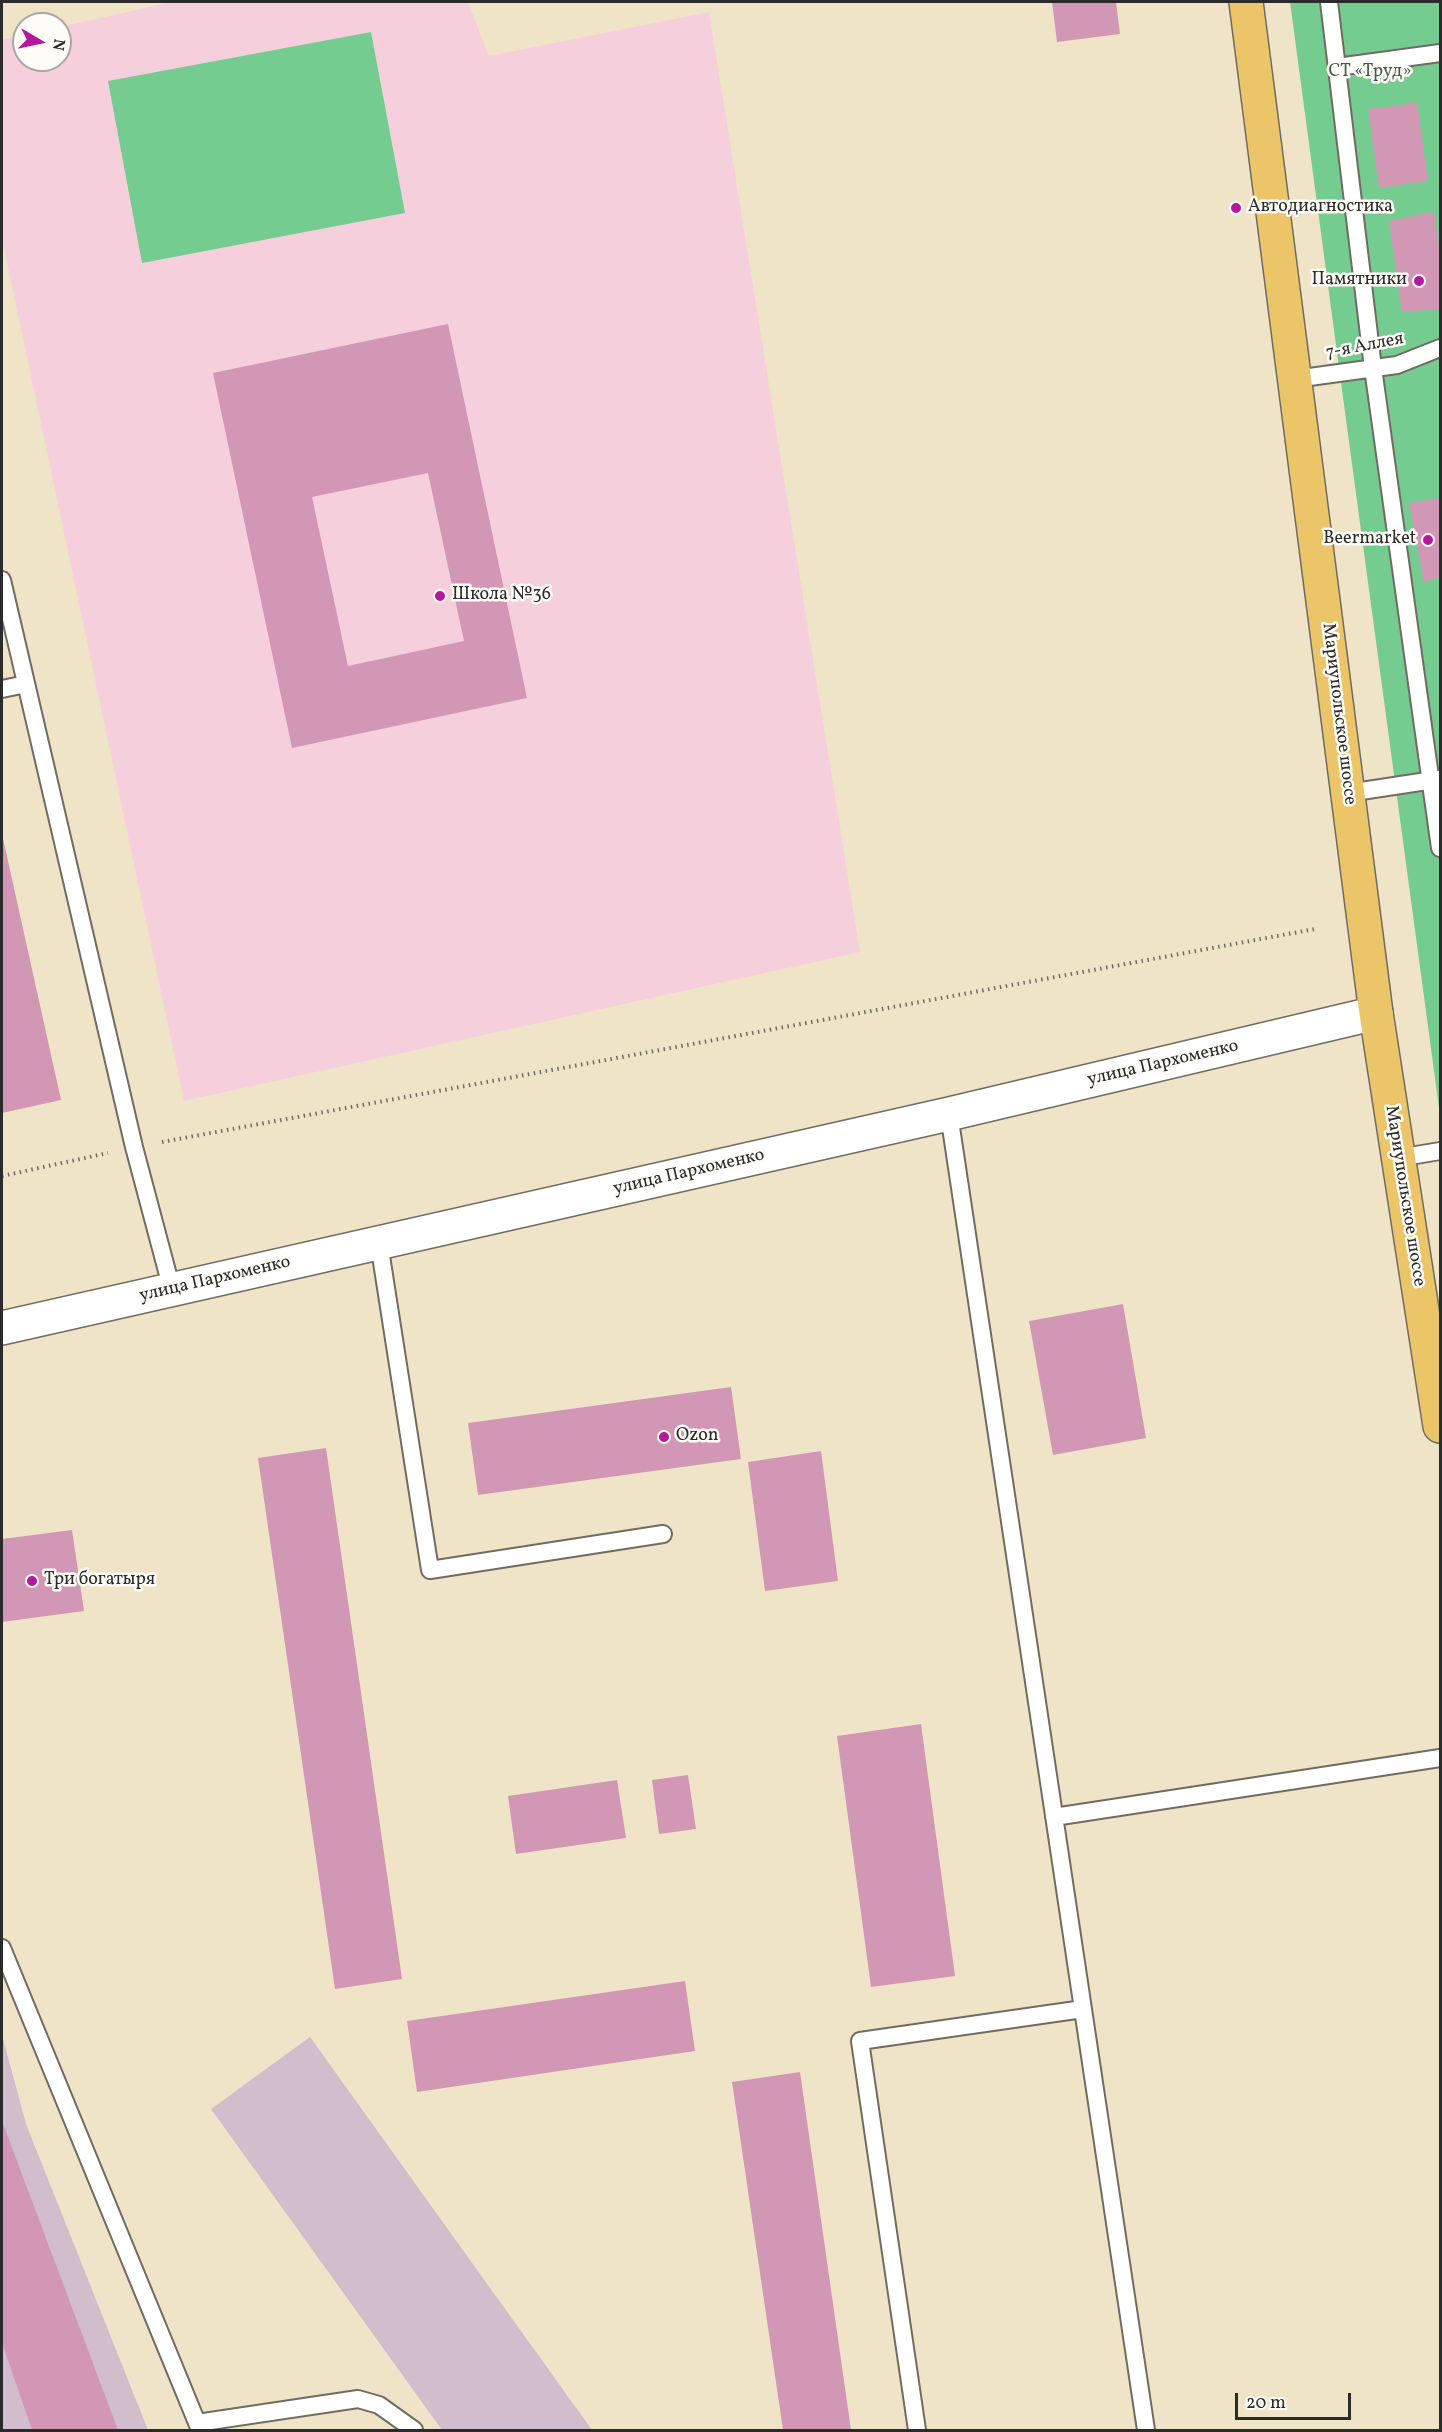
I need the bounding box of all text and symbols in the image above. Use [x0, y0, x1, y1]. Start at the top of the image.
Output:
north arrow [12, 12, 72, 72]
text: N [46, 37, 70, 52]
park label: СТ «Труд» [1329, 62, 1411, 84]
place label: Автодиагностика [1248, 197, 1393, 219]
marker: Автодиагностика [1229, 201, 1243, 215]
place label: Памятники [1312, 270, 1407, 292]
marker: Памятники [1412, 274, 1426, 288]
street label: 7-я Аллея [1324, 329, 1406, 365]
place label: Beermarket [1323, 529, 1416, 551]
marker: Beermarket [1421, 533, 1435, 547]
place label: Школа №36 [452, 585, 551, 607]
marker: Школа №36 [433, 589, 447, 603]
street label: Мариупольское шоссе [1316, 622, 1360, 806]
street label: улица Пархоменко [1085, 1036, 1241, 1092]
street label: Мариупольское шоссе [1379, 1104, 1429, 1288]
street label: улица Пархоменко [611, 1145, 767, 1201]
street label: улица Пархоменко [137, 1252, 293, 1308]
place label: Ozon [676, 1426, 718, 1448]
marker: Ozon [657, 1430, 671, 1444]
place label: Три богатыря [44, 1570, 155, 1592]
marker: Три богатыря [25, 1574, 39, 1588]
scale bar [1238, 2381, 1354, 2419]
text: 20 m [1246, 2391, 1286, 2416]

